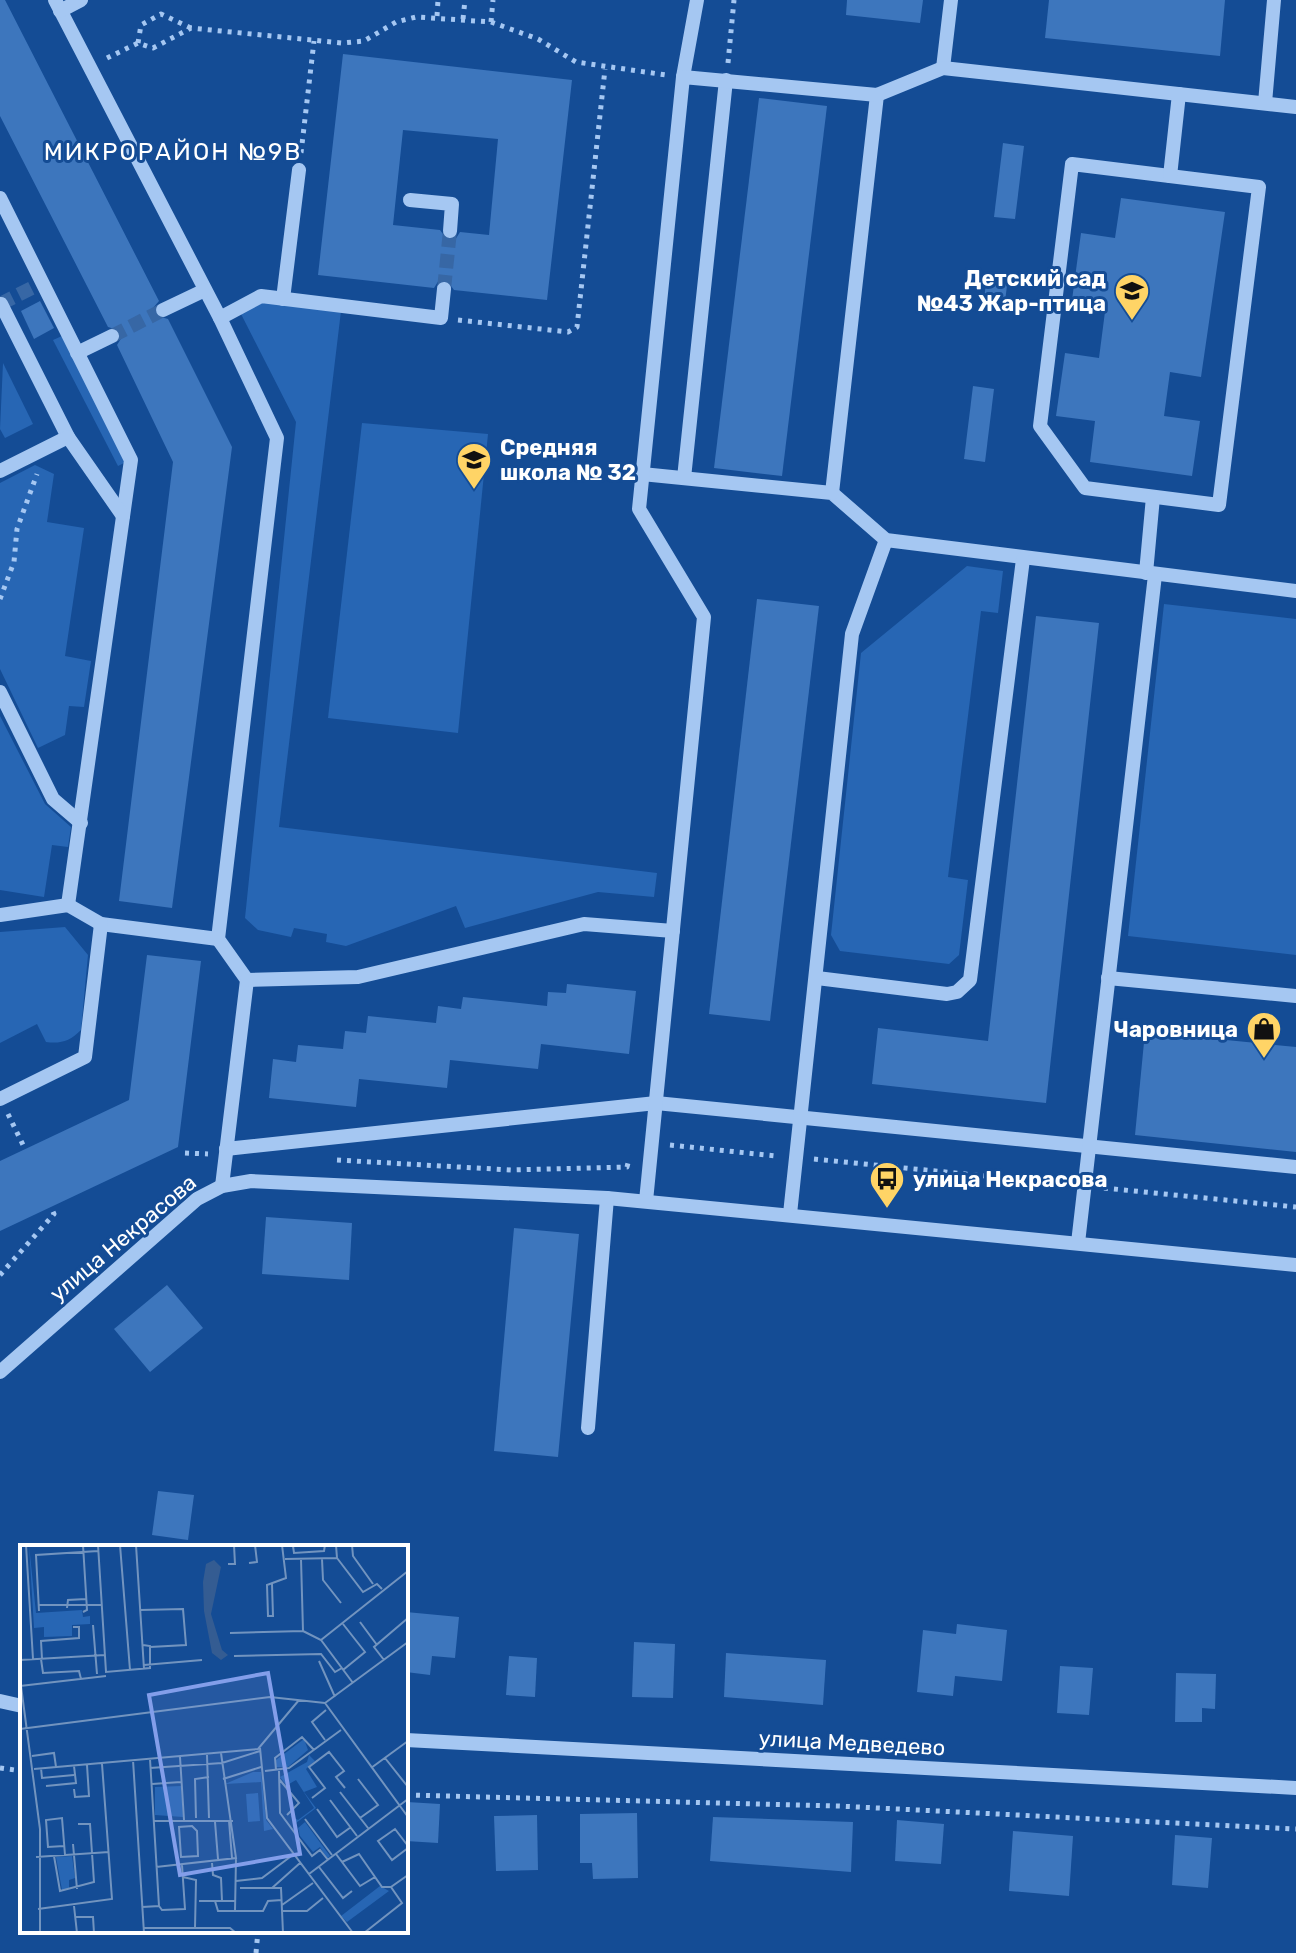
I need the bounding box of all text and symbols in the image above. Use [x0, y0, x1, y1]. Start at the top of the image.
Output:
district label: МИКРОРАЙОН №9В [44, 138, 302, 166]
place label: Детский сад №43 Жар-птица [917, 265, 1106, 317]
school or university icon: Детский сад №43 Жар-птица [1113, 272, 1151, 322]
place label: Средняя школа № 32 [500, 434, 636, 486]
school or university icon: Средняя школа № 32 [455, 441, 493, 491]
shop icon: Чаровница [1245, 1010, 1283, 1060]
place label: Чаровница [1114, 1016, 1238, 1043]
bus stop icon: улица Некрасова [868, 1160, 906, 1210]
place label: улица Некрасова [913, 1166, 1108, 1193]
street label: улица Некрасова [44, 1169, 202, 1307]
inset map [20, 1545, 408, 1933]
street label: улица Медведево [758, 1725, 946, 1761]

